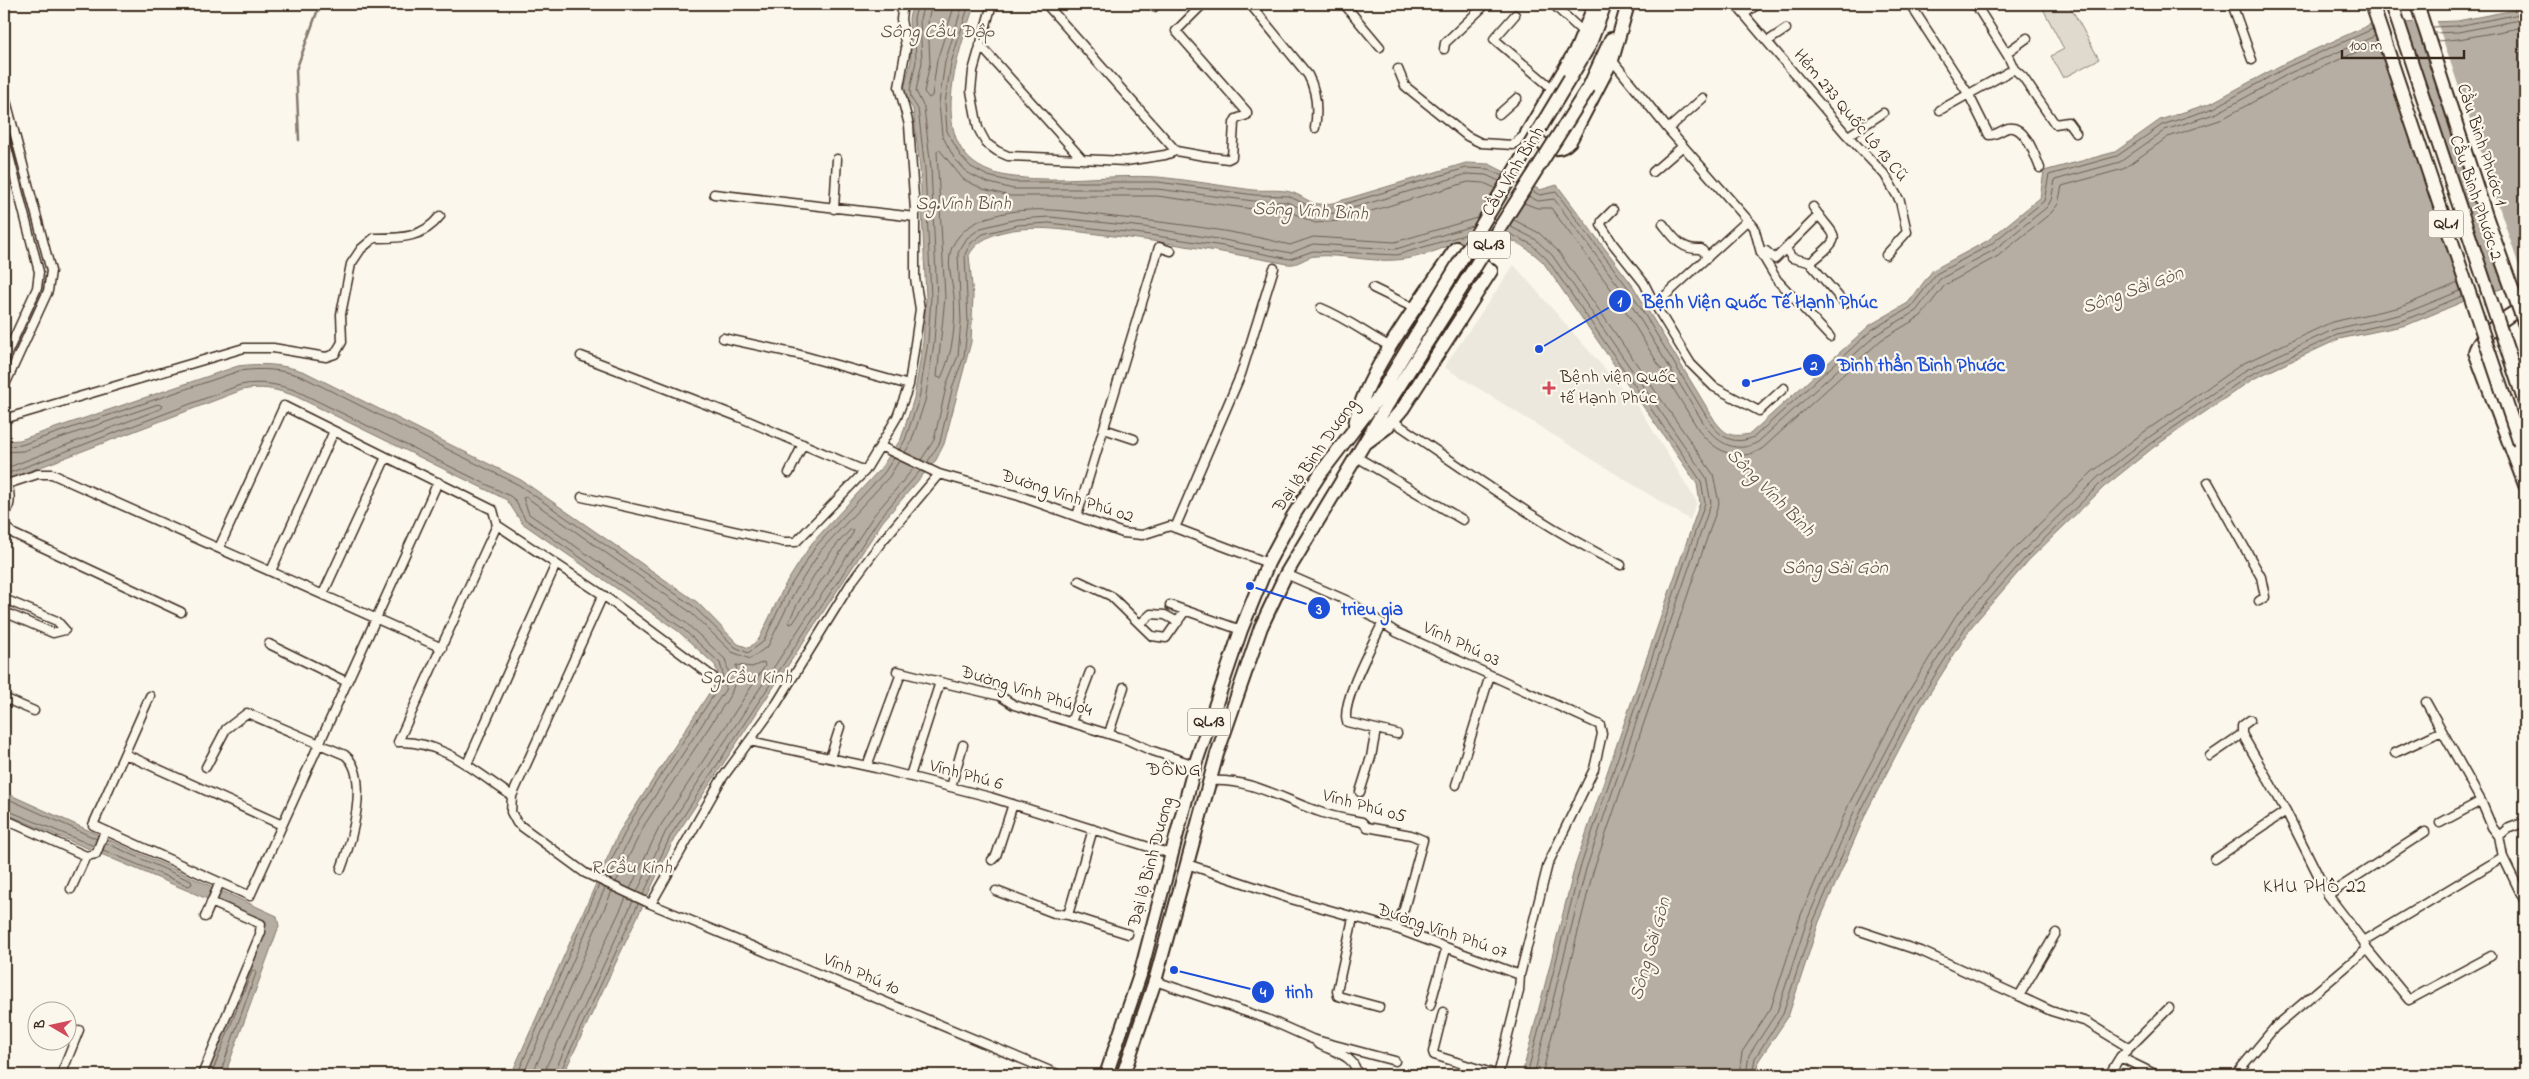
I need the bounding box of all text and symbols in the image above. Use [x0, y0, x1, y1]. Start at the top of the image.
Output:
water label: Sông Cầu Đập [880, 19, 995, 47]
scale bar [2342, 28, 2464, 60]
text: 100 m [2349, 35, 2382, 57]
street label: Hẻm 273 Quốc Lộ 13 Cũ [1786, 44, 1914, 188]
street label: Cầu Bình Phước 1 [2449, 80, 2513, 210]
street label: Cầu Vĩnh Bình [1476, 122, 1552, 222]
street label: Cầu Bình Phước 2 [2441, 132, 2509, 264]
water label: Sg.Vĩnh Bình [915, 191, 1012, 219]
water label: Sông Vĩnh Bình [1251, 195, 1369, 230]
road number: QL.1 [2428, 210, 2464, 238]
road number: QL.13 [1468, 232, 1510, 258]
water label: Sông Sài Gòn [2079, 260, 2188, 323]
callout: Bệnh Viện Quốc Tế Hạnh Phúc [1608, 284, 1888, 318]
text: Bệnh Viện Quốc Tế Hạnh Phúc [1641, 290, 1878, 317]
text: 1 [1618, 291, 1623, 313]
callout: Đình thần Bình Phước [1802, 348, 2015, 382]
text: Đình thần Bình Phước [1836, 353, 2005, 380]
text: 2 [1809, 355, 1818, 377]
place label: Bệnh viện Quốc tế Hạnh Phúc [1559, 365, 1675, 412]
marker: Bệnh viện Quốc tế Hạnh Phúc [1542, 381, 1556, 395]
street label: Đại lộ Bình Dương [1266, 394, 1366, 520]
water label: Sông Vĩnh Bình [1719, 443, 1821, 545]
street label: Đường Vĩnh Phú 02 [996, 463, 1137, 532]
water label: Sông Sài Gòn [1782, 555, 1889, 583]
callout: trieu gia [1306, 591, 1413, 625]
text: trieu gia [1340, 597, 1403, 626]
text: 3 [1315, 599, 1322, 621]
street label: Vĩnh Phú 03 [1417, 615, 1504, 674]
street label: Đường Vĩnh Phú 04 [956, 659, 1096, 726]
water label: Sg.Cầu Kinh [700, 665, 793, 693]
road number: QL.13 [1188, 709, 1230, 736]
street label: Vĩnh Phú 6 [925, 753, 1006, 798]
district label: ĐÔNG [1145, 757, 1202, 784]
street label: Vĩnh Phú 05 [1319, 783, 1409, 831]
street label: Đại lộ Bình Dương [1122, 794, 1183, 931]
water label: R.Cầu Kinh [590, 855, 673, 882]
district label: KHU PHỐ 22 [2263, 874, 2367, 901]
water label: Sông Sài Gòn [1623, 894, 1680, 1004]
street label: Đường Vĩnh Phú 07 [1372, 897, 1511, 968]
street label: Vĩnh Phú 10 [818, 947, 903, 1003]
callout: tinh [1250, 975, 1323, 1009]
text: tinh [1284, 980, 1313, 1007]
text: 4 [1259, 982, 1267, 1004]
north arrow [28, 1002, 78, 1052]
text: B [29, 1017, 52, 1031]

